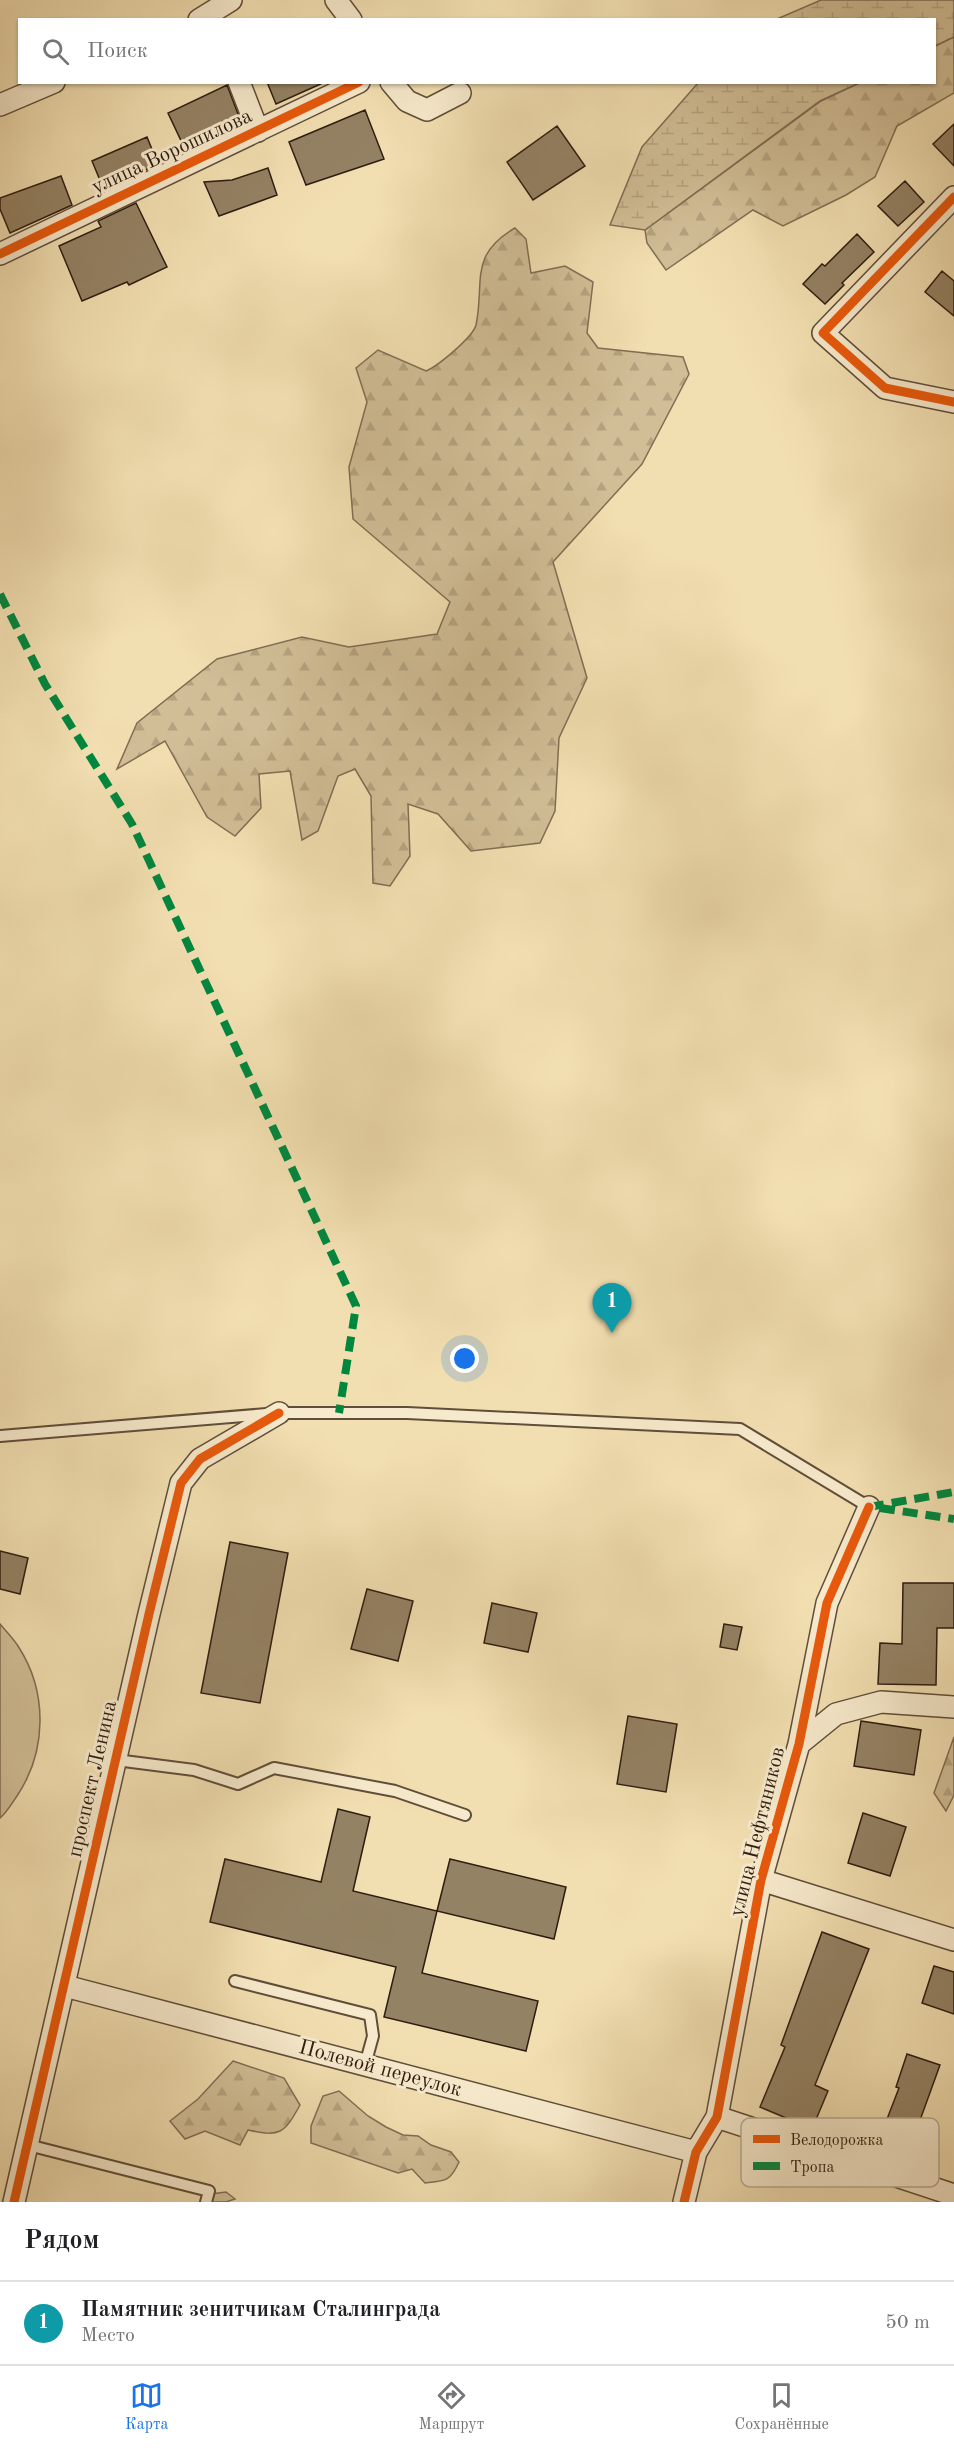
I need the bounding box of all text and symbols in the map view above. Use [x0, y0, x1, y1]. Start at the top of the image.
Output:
search box [18, 18, 936, 84]
icon: search [39, 35, 72, 68]
text: Поиск [87, 40, 148, 62]
street label: улица Ворошилова [88, 106, 256, 198]
pin: 1 [592, 1284, 632, 1333]
your location [450, 1344, 479, 1373]
street label: проспект Ленина [65, 1699, 121, 1859]
street label: улица Нефтяников [727, 1745, 789, 1919]
street label: Полевой переулок [296, 2037, 464, 2101]
legend [741, 2118, 939, 2187]
text: Велодорожка [790, 2133, 883, 2149]
text: Тропа [790, 2160, 834, 2176]
text: Рядом [24, 2228, 99, 2254]
text: Памятник зенитчикам Сталинграда [81, 2299, 440, 2321]
text: 1 [38, 2313, 49, 2333]
text: 50 m [885, 2313, 930, 2333]
text: Место [81, 2326, 135, 2346]
tab: Карта [125, 2379, 168, 2435]
tab: Маршрут [419, 2379, 484, 2435]
tab: Сохранённые [735, 2379, 829, 2435]

